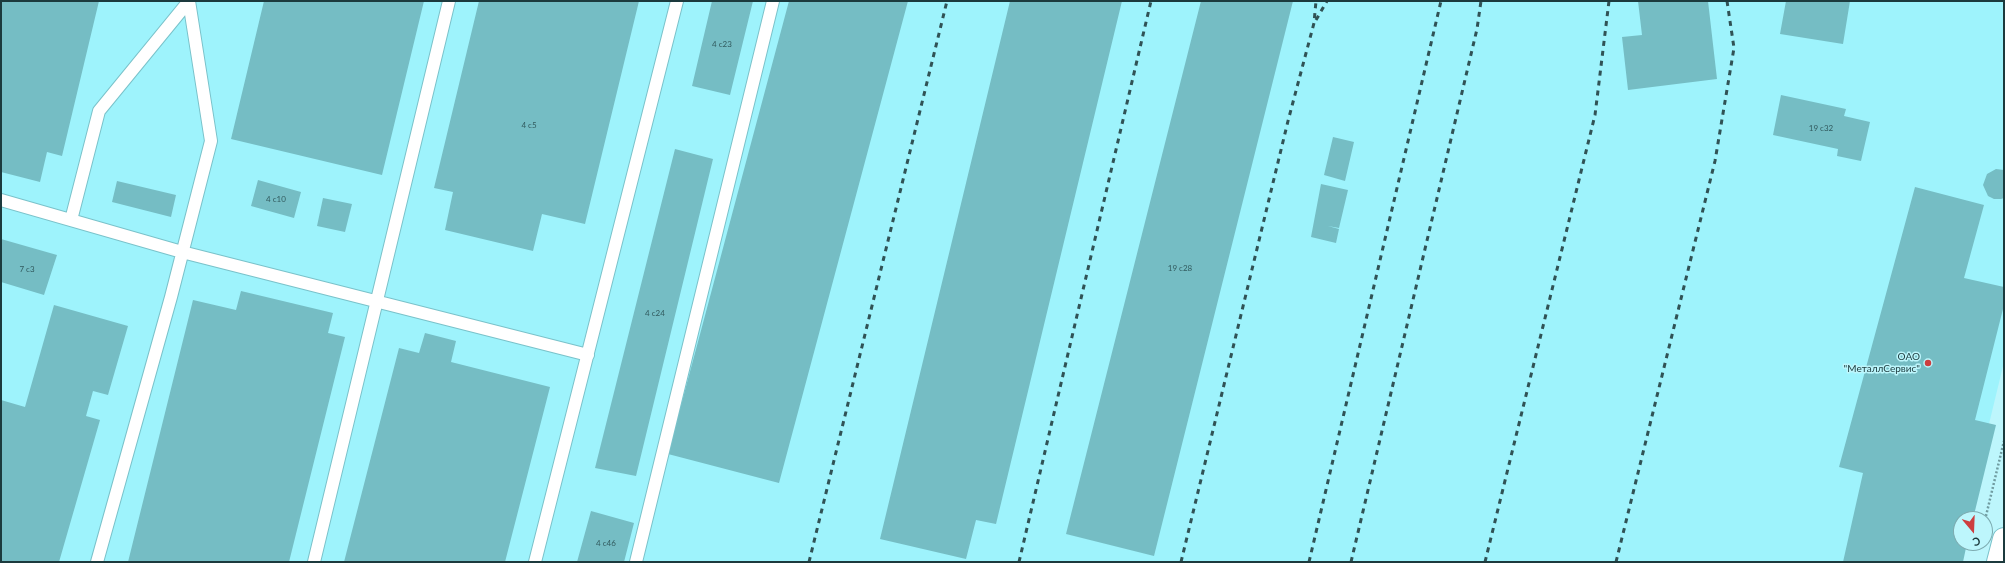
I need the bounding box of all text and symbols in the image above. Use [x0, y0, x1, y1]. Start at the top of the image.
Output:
house number: 4 с23 [712, 39, 732, 49]
house number: 4 с5 [521, 120, 537, 130]
house number: 19 с32 [1809, 123, 1833, 133]
house number: 4 с10 [266, 194, 286, 204]
house number: 19 с28 [1168, 263, 1192, 273]
house number: 7 с3 [19, 264, 35, 274]
house number: 4 с24 [645, 308, 665, 318]
place label: ОАО "МеталлСервис" [1844, 351, 1920, 374]
marker: ОАО "МеталлСервис" [1923, 358, 1933, 368]
north arrow [1953, 511, 1993, 551]
text: С [1971, 535, 1982, 549]
house number: 4 с46 [596, 538, 616, 548]

